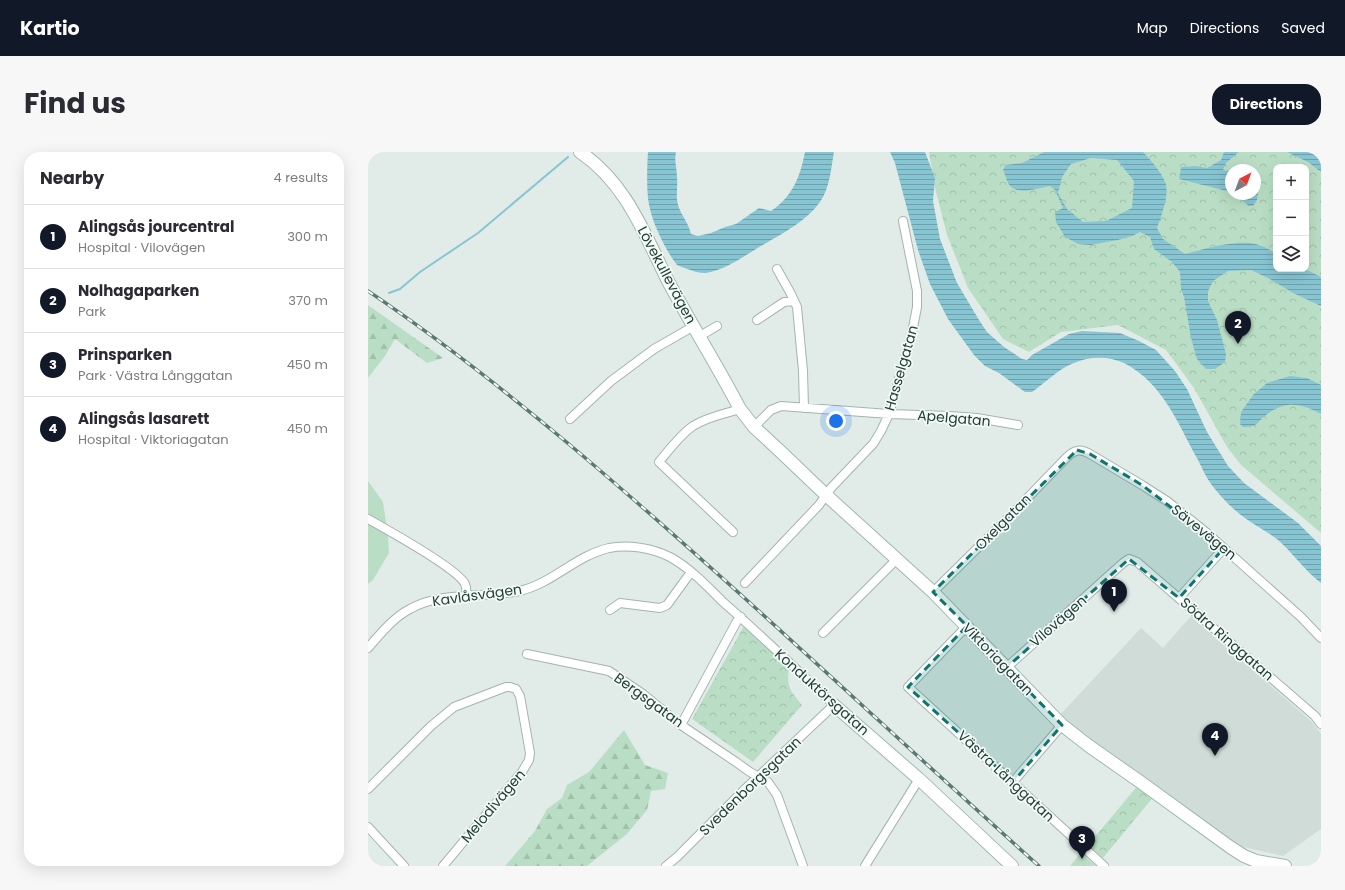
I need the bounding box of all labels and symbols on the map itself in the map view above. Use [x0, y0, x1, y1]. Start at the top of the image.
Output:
north arrow [1225, 164, 1261, 200]
street label: Lövekullevägen [633, 223, 701, 327]
pin: 2 [1225, 311, 1251, 344]
street label: Hasselgatan [879, 323, 923, 413]
street label: Apelgatan [917, 405, 991, 431]
your location [826, 411, 846, 431]
street label: Oxelgatan [970, 489, 1036, 555]
street label: Sävevägen [1167, 499, 1241, 565]
street label: Kavlåsvägen [431, 579, 523, 611]
pin: 1 [1101, 579, 1127, 612]
street label: Vilovägen [1025, 591, 1091, 651]
street label: Södra Ringgatan [1176, 593, 1278, 685]
street label: Viktoriagatan [958, 618, 1038, 700]
street label: Konduktörsgatan [770, 644, 874, 740]
street label: Bergsgatan [610, 668, 688, 732]
pin: 4 [1202, 723, 1228, 756]
street label: Västra Långgatan [953, 726, 1059, 826]
street label: Svedenborgsgatan [695, 732, 805, 840]
street label: Melodivägen [456, 765, 530, 847]
pin: 3 [1069, 826, 1095, 859]

